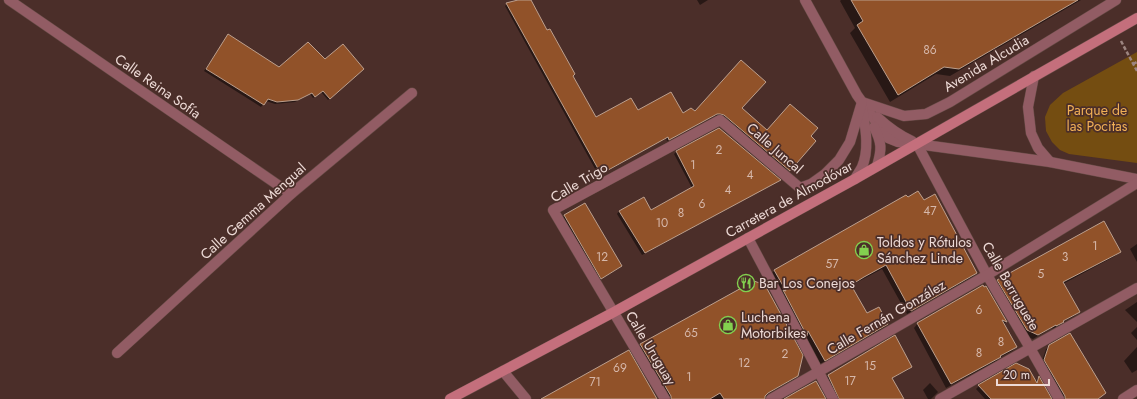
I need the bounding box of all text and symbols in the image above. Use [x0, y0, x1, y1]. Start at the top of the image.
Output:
street label: Avenida Alcudia [940, 30, 1032, 96]
house number: 86 [923, 41, 937, 59]
street label: Calle Reina Sofía [111, 49, 205, 123]
park label: Parque de las Pocitas [1067, 100, 1128, 136]
street label: Calle Juncal [742, 118, 808, 178]
house number: 2 [716, 141, 723, 159]
house number: 1 [690, 156, 696, 174]
street label: Carretera de Almodóvar [722, 156, 856, 242]
street label: Calle Trigo [547, 157, 612, 207]
street label: Calle Gemma Mengual [196, 158, 310, 264]
house number: 4 [747, 166, 754, 184]
house number: 4 [725, 181, 732, 199]
house number: 6 [699, 195, 706, 213]
house number: 47 [923, 202, 937, 220]
house number: 8 [678, 204, 684, 222]
house number: 10 [656, 214, 668, 232]
place label: Toldos y Rótulos Sánchez Linde [877, 232, 972, 268]
house number: 1 [1092, 237, 1098, 255]
street label: Calle Berruguete [978, 238, 1044, 334]
shop icon: Toldos y Rótulos Sánchez Linde [854, 240, 874, 260]
house number: 12 [596, 248, 608, 266]
house number: 3 [1062, 248, 1069, 266]
house number: 57 [825, 255, 839, 273]
house number: 5 [1038, 265, 1045, 283]
restaurant icon: Bar Los Conejos [736, 273, 756, 293]
place label: Bar Los Conejos [759, 273, 855, 293]
street label: Calle Fernán González [823, 275, 950, 359]
house number: 6 [976, 301, 983, 319]
street label: Calle Uruguay [621, 307, 681, 390]
place label: Luchena Motorbikes [741, 307, 807, 343]
shop icon: Luchena Motorbikes [718, 315, 738, 335]
house number: 65 [684, 324, 698, 342]
house number: 8 [998, 333, 1004, 351]
house number: 8 [976, 344, 982, 362]
house number: 2 [782, 345, 789, 363]
house number: 12 [738, 354, 750, 372]
house number: 15 [864, 357, 876, 375]
house number: 69 [613, 359, 627, 377]
scale bar [997, 361, 1049, 387]
text: 20 m [1003, 366, 1030, 384]
house number: 1 [686, 368, 692, 386]
house number: 17 [844, 372, 857, 390]
house number: 71 [589, 373, 601, 391]

